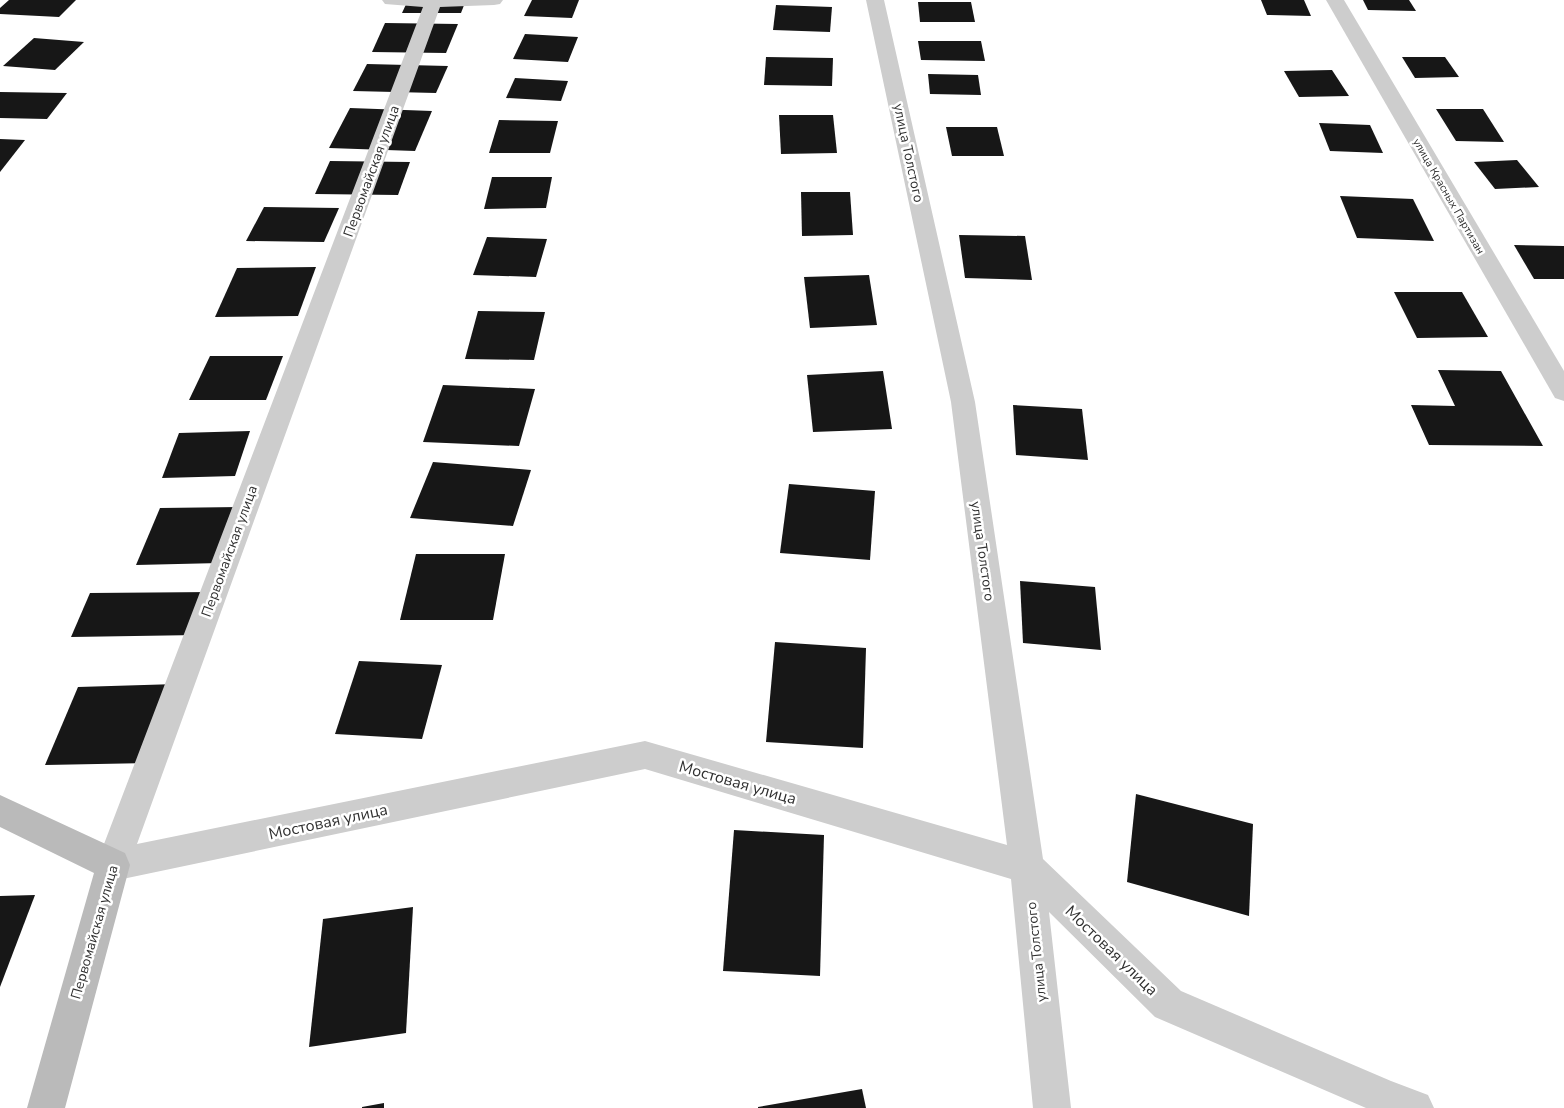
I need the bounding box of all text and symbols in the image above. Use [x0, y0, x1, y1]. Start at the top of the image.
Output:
street label: улица Толстого [889, 102, 928, 204]
street label: Первомайская улица [339, 103, 404, 240]
street label: улица Красных Партизан [1409, 136, 1488, 257]
street label: Первомайская улица [197, 483, 262, 620]
street label: улица Толстого [966, 500, 999, 602]
street label: Мостовая улица [676, 756, 799, 810]
street label: Мостовая улица [267, 799, 390, 845]
street label: Первомайская улица [66, 863, 123, 1001]
street label: улица Толстого [1022, 901, 1051, 1003]
street label: Мостовая улица [1060, 901, 1163, 1001]

